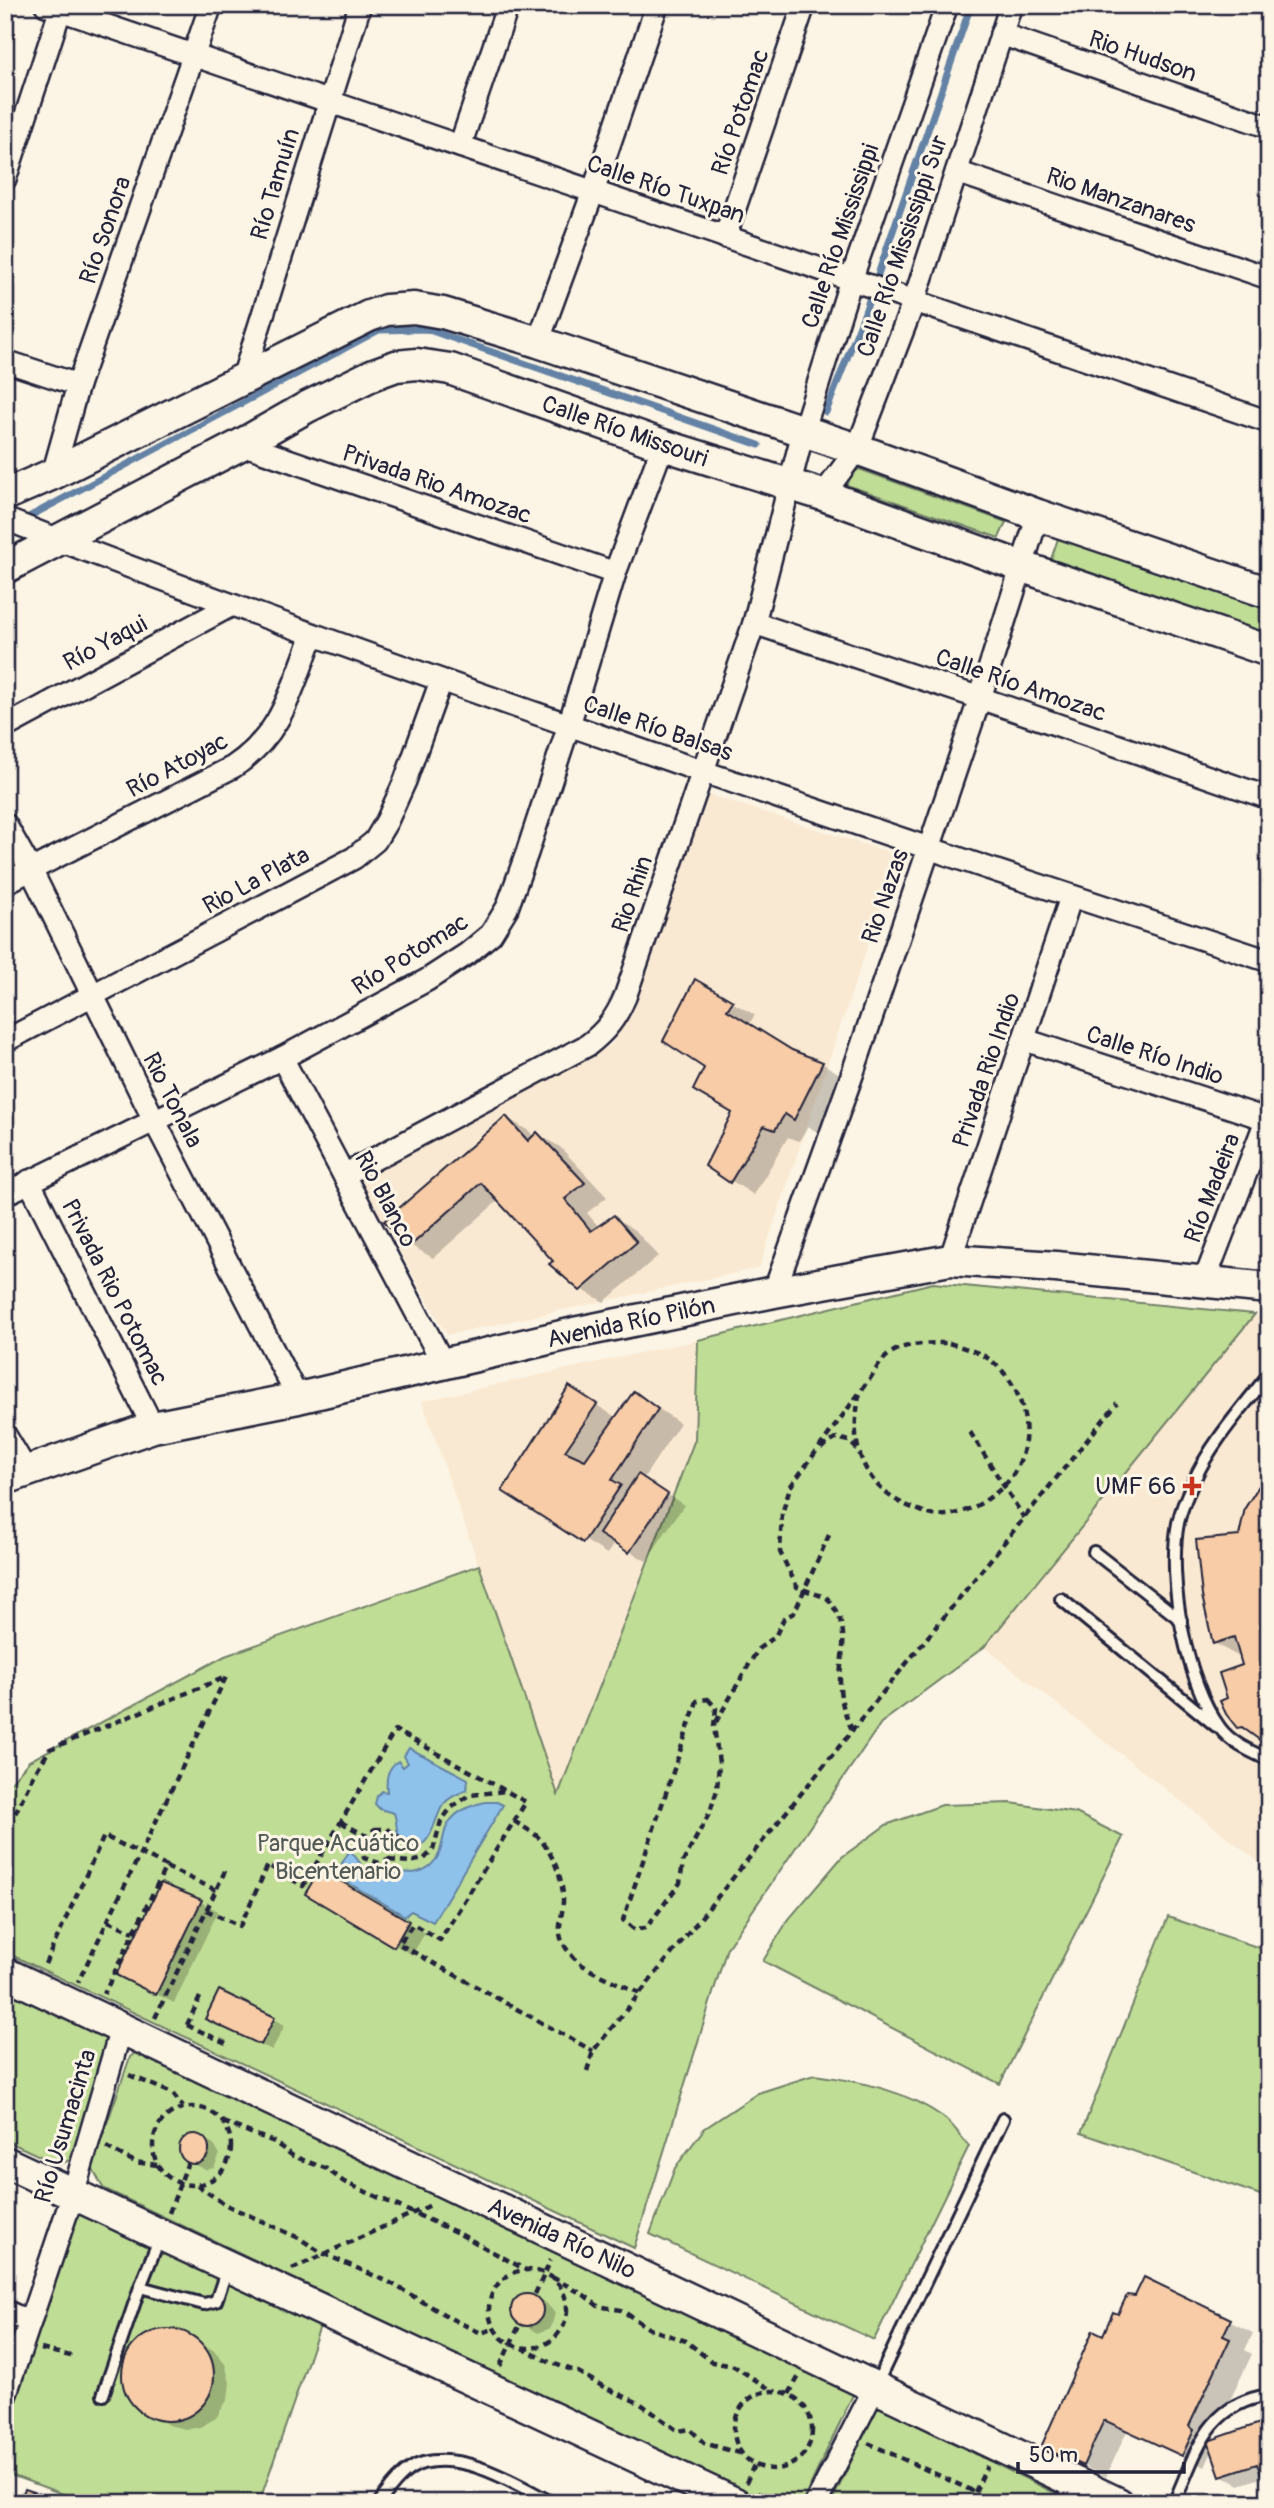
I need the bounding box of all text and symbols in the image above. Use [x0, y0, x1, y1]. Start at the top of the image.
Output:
street label: Rio Hudson [1085, 24, 1201, 88]
street label: Río Potomac [705, 45, 776, 179]
street label: Río Tamuín [245, 125, 306, 244]
street label: Calle Río Mississippi Sur [851, 131, 954, 361]
street label: Calle Río Mississippi [795, 140, 886, 332]
street label: Calle Río Tuxpan [583, 149, 749, 230]
street label: Rio Manzanares [1042, 161, 1200, 240]
street label: Río Sonora [74, 172, 137, 288]
street label: Calle Río Missouri [538, 389, 712, 473]
street label: Privada Rio Amozac [339, 439, 535, 530]
street label: Río Yaqui [59, 609, 152, 677]
street label: Calle Río Amozac [932, 643, 1110, 728]
street label: Calle Río Balsas [579, 689, 737, 768]
street label: Río Atoyac [122, 727, 233, 804]
street label: Rio La Plata [198, 840, 314, 921]
street label: Rio Nazas [856, 845, 915, 947]
street label: Rio Rhin [606, 852, 659, 936]
street label: Río Potomac [347, 907, 474, 1002]
street label: Privada Rio Indio [946, 989, 1027, 1151]
street label: Calle Río Indio [1083, 1020, 1227, 1091]
street label: Rio Tonala [136, 1048, 209, 1153]
street label: Río Madeira [1178, 1129, 1247, 1247]
street label: Rio Blanco [348, 1146, 423, 1252]
street label: Privada Rio Potomac [55, 1194, 174, 1390]
street label: Avenida Río Pilón [544, 1291, 718, 1354]
place label: UMF 66 [1095, 1472, 1176, 1501]
marker: UMF 66 [1182, 1476, 1202, 1496]
park label: Parque Acuático Bicentenario [257, 1829, 419, 1886]
street label: Río Usumacinta [28, 2046, 103, 2206]
street label: Avenida Río Nilo [483, 2191, 641, 2285]
scale bar [1018, 2431, 1185, 2475]
text: 50 m [1029, 2442, 1078, 2469]

